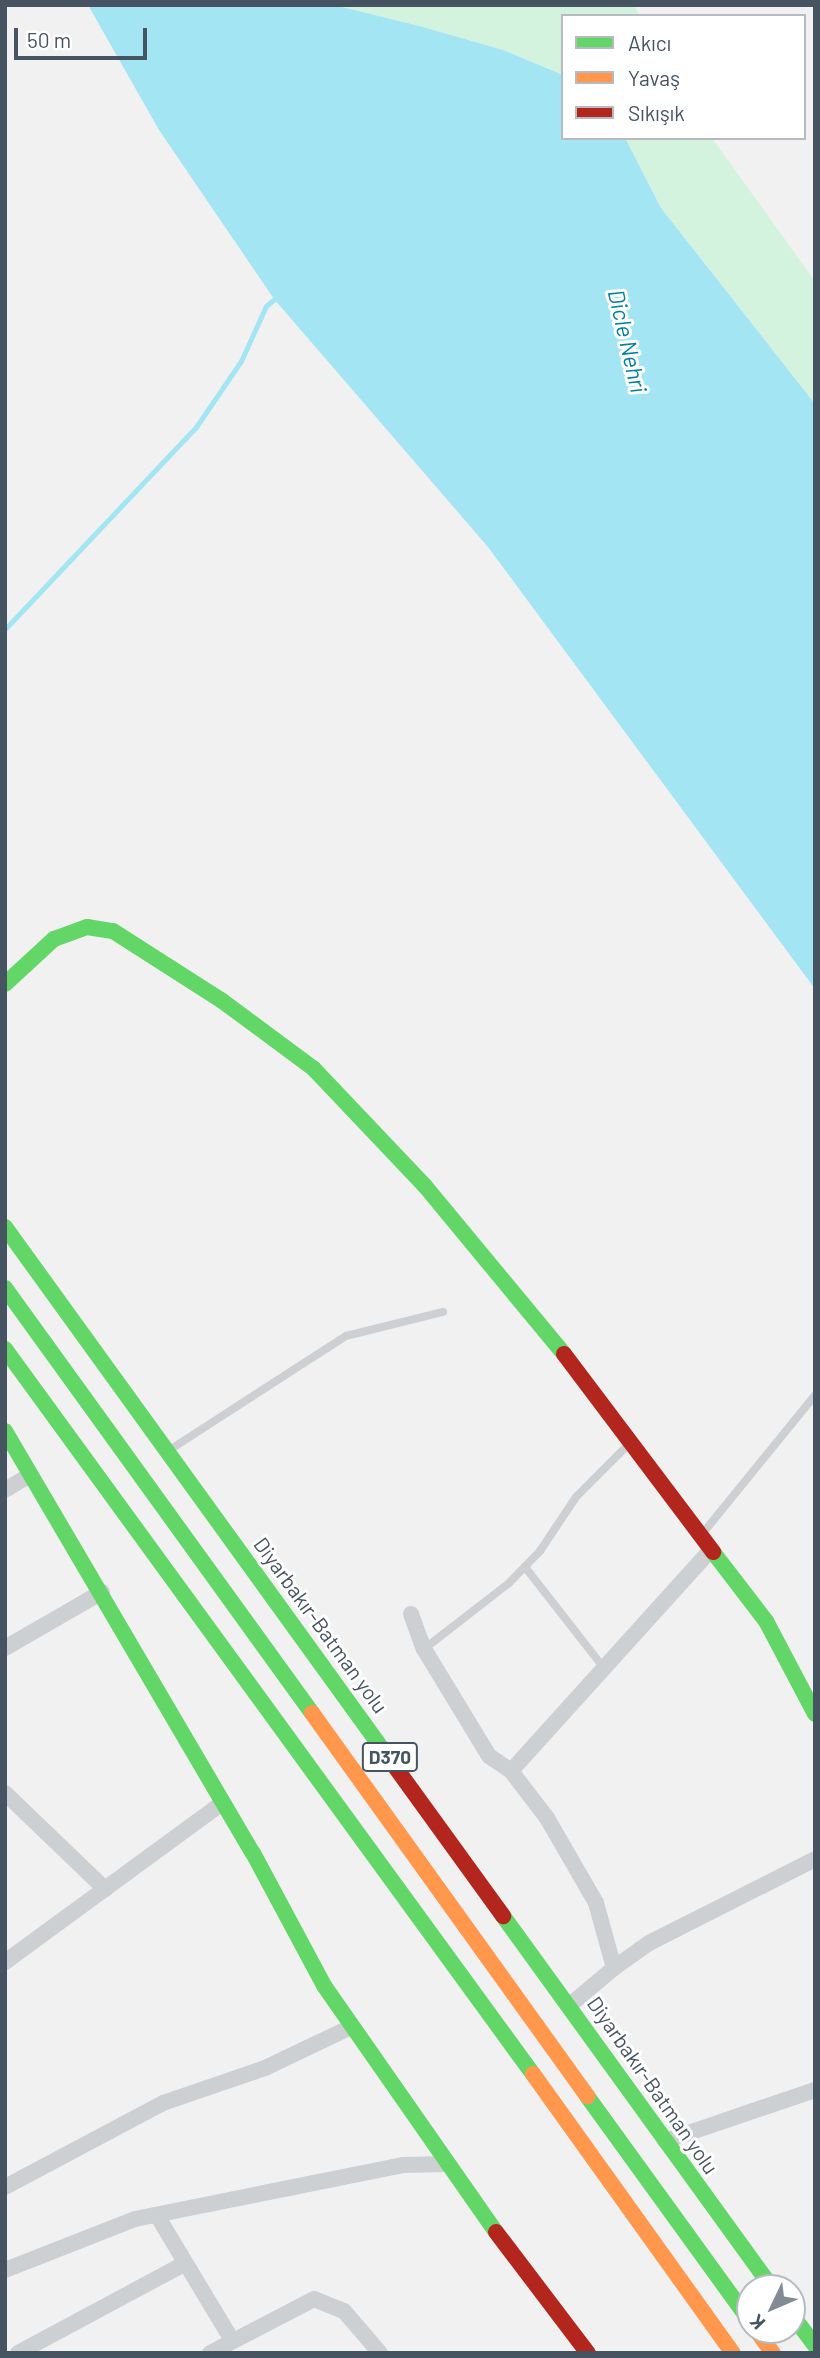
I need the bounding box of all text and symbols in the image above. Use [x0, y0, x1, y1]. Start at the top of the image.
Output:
scale bar [18, 14, 150, 58]
legend [561, 14, 806, 140]
text: 50 m [27, 27, 71, 52]
text: Akıcı [628, 30, 671, 55]
text: Yavaş [628, 65, 680, 90]
text: Sıkışık [628, 100, 685, 125]
water label: Dicle Nehri [603, 287, 653, 395]
street label: Diyarbakır-Batman yolu [249, 1532, 393, 1718]
road number: D370 [360, 1742, 420, 1772]
street label: Diyarbakır-Batman yolu [582, 1991, 724, 2179]
north arrow [736, 2274, 806, 2344]
text: K [745, 2310, 769, 2335]

